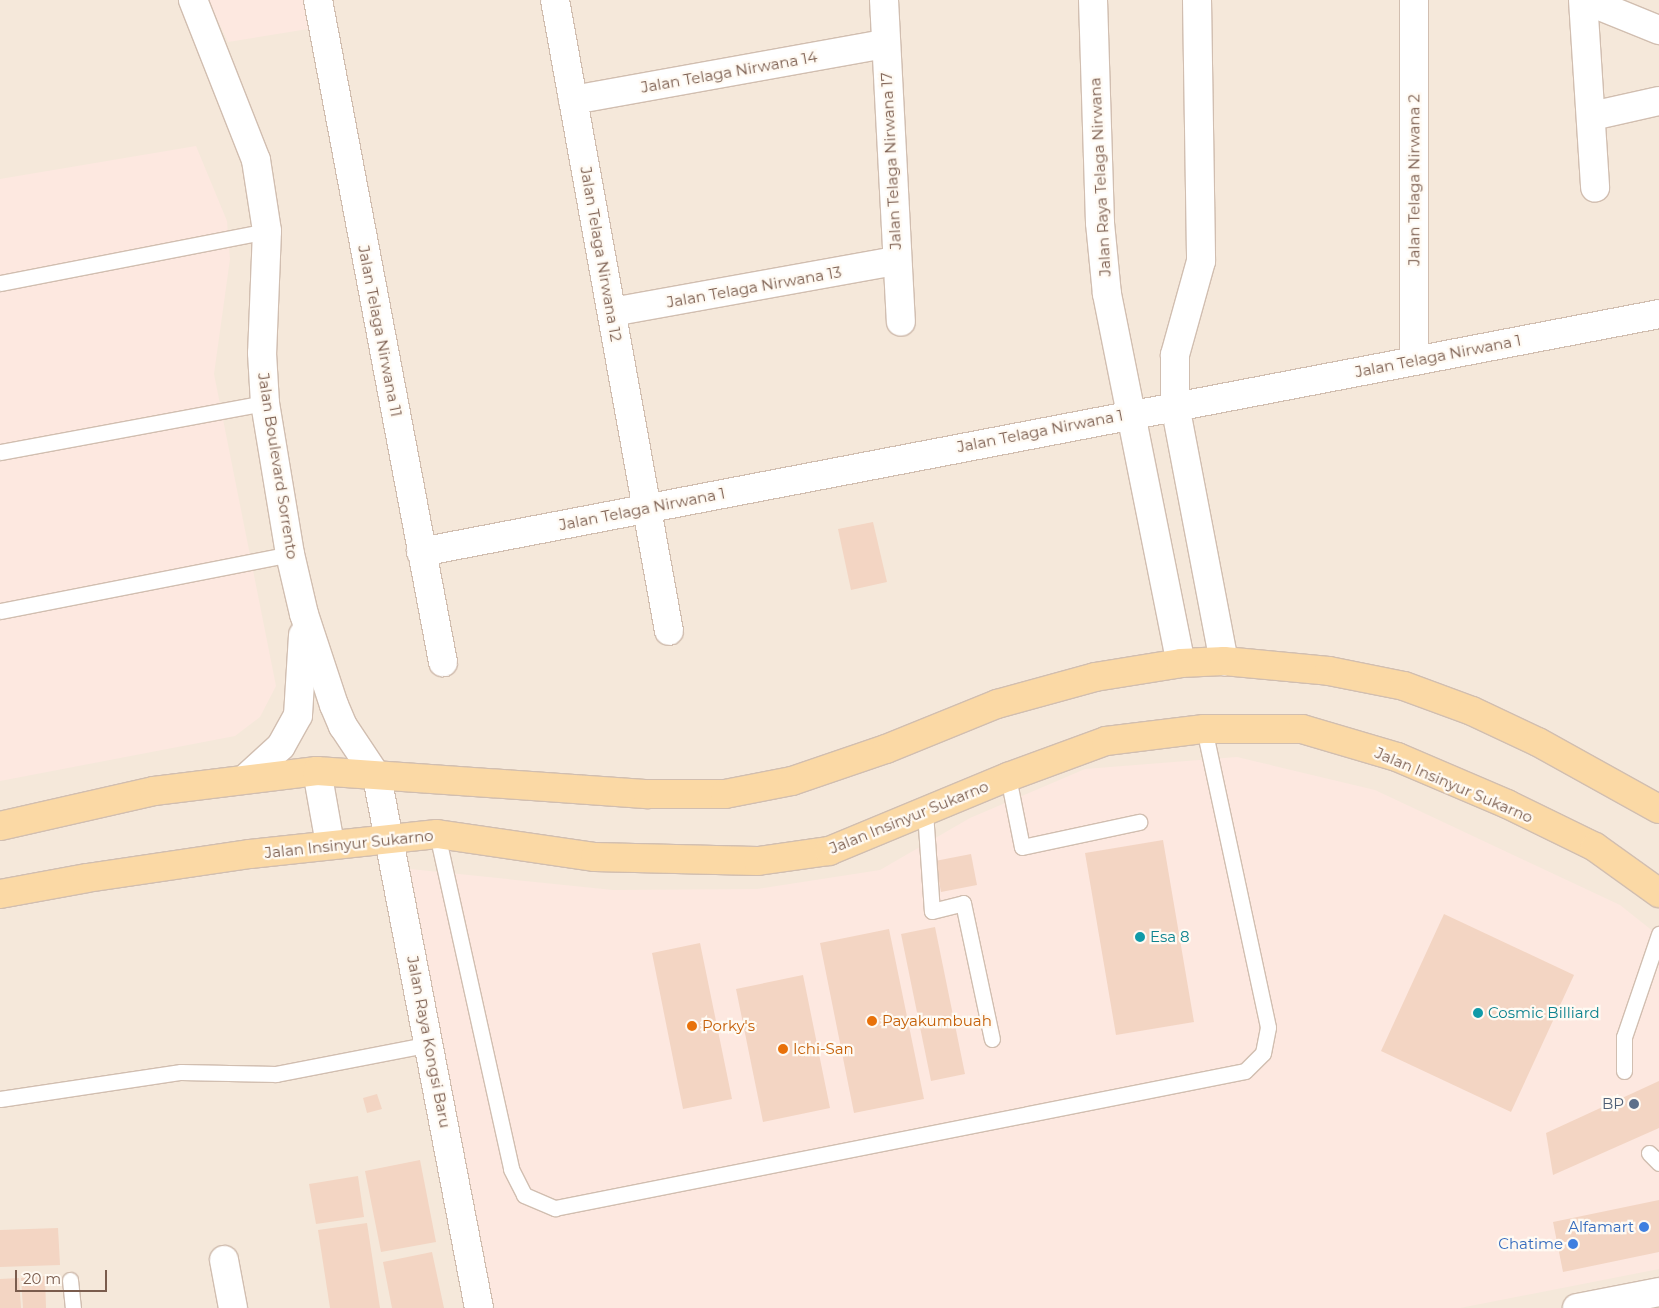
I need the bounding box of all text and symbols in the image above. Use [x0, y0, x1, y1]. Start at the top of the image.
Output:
street label: Jalan Telaga Nirwana 14 [640, 48, 818, 96]
street label: Jalan Telaga Nirwana 17 [877, 72, 905, 250]
street label: Jalan Raya Telaga Nirwana [1086, 77, 1114, 277]
street label: Jalan Telaga Nirwana 2 [1405, 94, 1423, 266]
street label: Jalan Telaga Nirwana 12 [577, 165, 625, 343]
street label: Jalan Telaga Nirwana 11 [355, 244, 405, 418]
street label: Jalan Telaga Nirwana 13 [665, 263, 843, 311]
street label: Jalan Telaga Nirwana 1 [1354, 331, 1522, 381]
street label: Jalan Boulevard Sorrento [254, 372, 302, 560]
street label: Jalan Telaga Nirwana 1 [956, 406, 1124, 456]
street label: Jalan Telaga Nirwana 1 [558, 484, 726, 534]
street label: Jalan Insinyur Sukarno [1372, 744, 1536, 826]
street label: Jalan Insinyur Sukarno [827, 777, 991, 857]
street label: Jalan Insinyur Sukarno [264, 826, 434, 862]
place label: Esa 8 [1150, 928, 1190, 946]
marker: Esa 8 [1134, 931, 1146, 943]
street label: Jalan Raya Kongsi Baru [403, 954, 455, 1130]
place label: Cosmic Billiard [1488, 1004, 1600, 1022]
marker: Cosmic Billiard [1472, 1007, 1484, 1019]
place label: Payakumbuah [882, 1012, 992, 1030]
marker: Payakumbuah [866, 1015, 878, 1027]
place label: Porky's [702, 1017, 755, 1035]
marker: Porky's [686, 1020, 698, 1032]
place label: Ichi-San [793, 1040, 854, 1058]
marker: Ichi-San [777, 1043, 789, 1055]
place label: BP [1602, 1095, 1624, 1113]
marker: BP [1628, 1098, 1640, 1110]
place label: Alfamart [1568, 1218, 1634, 1236]
marker: Alfamart [1638, 1221, 1650, 1233]
place label: Chatime [1498, 1235, 1563, 1253]
marker: Chatime [1567, 1238, 1579, 1250]
scale bar [18, 1260, 110, 1292]
text: 20 m [23, 1269, 61, 1288]

